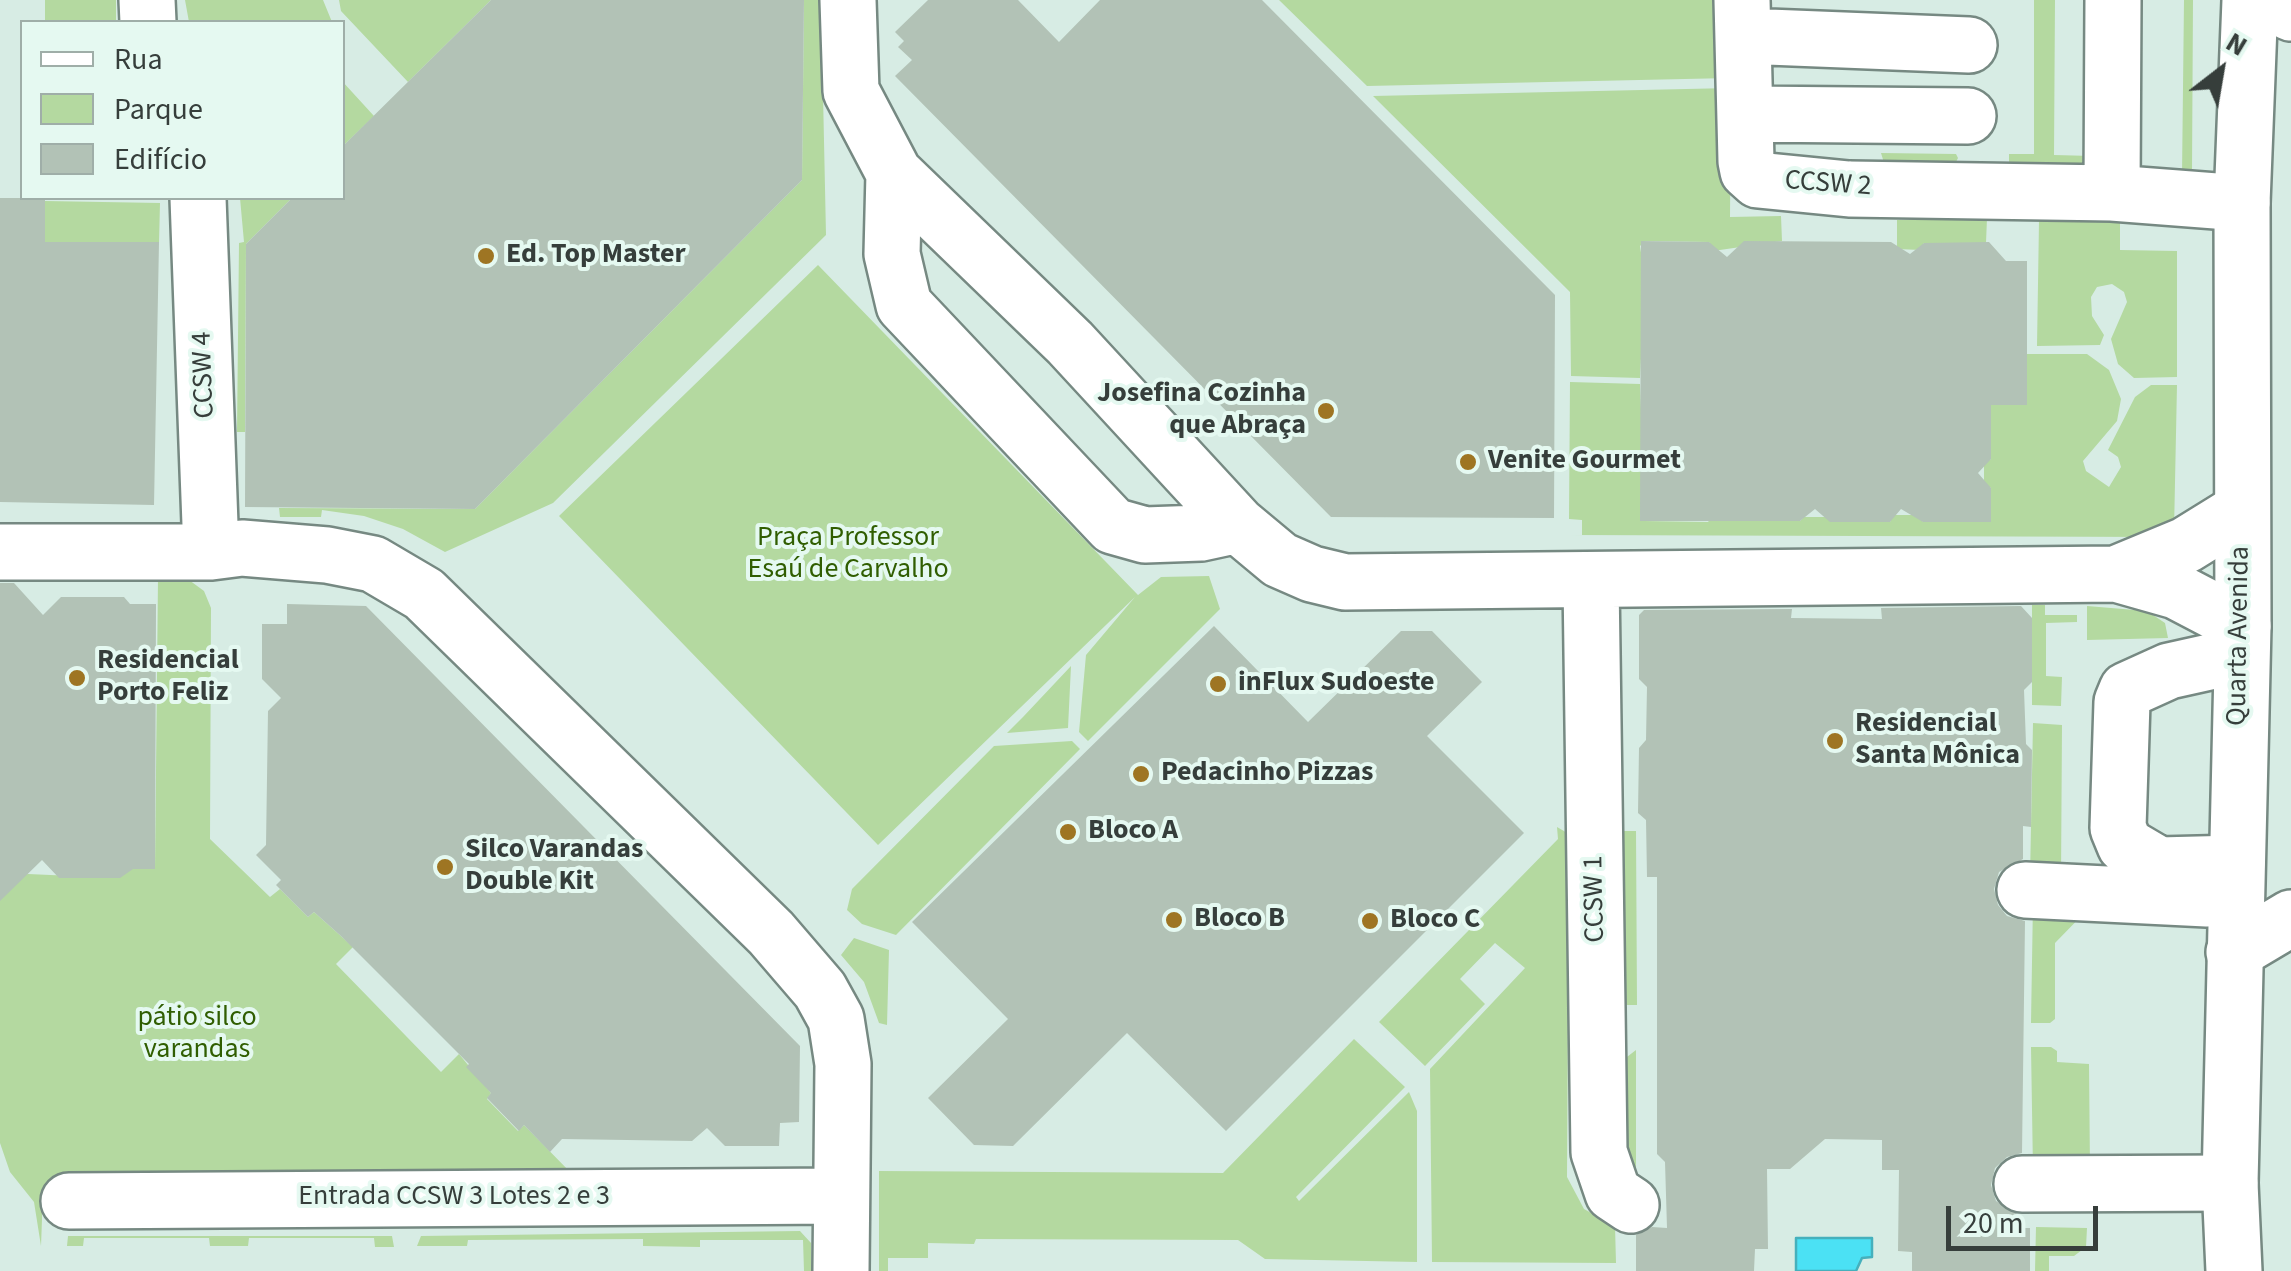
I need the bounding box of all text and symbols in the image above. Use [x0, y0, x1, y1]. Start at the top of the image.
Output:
legend [20, 20, 345, 200]
north arrow [2171, 20, 2271, 120]
text: N [2218, 22, 2255, 66]
text: Rua [114, 38, 163, 81]
text: Parque [114, 88, 203, 131]
text: Edifício [114, 138, 207, 181]
street label: CCSW 2 [1783, 165, 1873, 205]
place label: Ed. Top Master [506, 239, 686, 273]
marker: Ed. Top Master [475, 245, 497, 267]
street label: CCSW 4 [187, 331, 223, 419]
place label: Josefina Cozinha que Abraça [1097, 378, 1306, 444]
marker: Josefina Cozinha que Abraça [1315, 400, 1337, 422]
place label: Venite Gourmet [1488, 445, 1681, 479]
marker: Venite Gourmet [1457, 451, 1479, 473]
park label: Praça Professor Esaú de Carvalho [747, 522, 949, 588]
street label: Quarta Avenida [2222, 546, 2258, 726]
place label: Residencial Porto Feliz [97, 645, 239, 711]
marker: Residencial Porto Feliz [66, 667, 88, 689]
place label: inFlux Sudoeste [1238, 667, 1434, 701]
marker: inFlux Sudoeste [1207, 673, 1229, 695]
place label: Residencial Santa Mônica [1855, 708, 2020, 774]
marker: Residencial Santa Mônica [1824, 730, 1846, 752]
place label: Pedacinho Pizzas [1161, 757, 1373, 791]
marker: Pedacinho Pizzas [1130, 763, 1152, 785]
place label: Bloco A [1088, 815, 1178, 849]
marker: Bloco A [1057, 821, 1079, 843]
place label: Silco Varandas Double Kit [465, 834, 643, 900]
street label: CCSW 1 [1578, 855, 1614, 943]
marker: Silco Varandas Double Kit [434, 856, 456, 878]
place label: Bloco B [1194, 903, 1285, 937]
place label: Bloco C [1390, 904, 1480, 938]
marker: Bloco B [1163, 909, 1185, 931]
marker: Bloco C [1359, 910, 1381, 932]
park label: pátio silco varandas [137, 1002, 257, 1068]
street label: Entrada CCSW 3 Lotes 2 e 3 [298, 1181, 610, 1215]
scale bar [1951, 1186, 2104, 1248]
text: 20 m [1963, 1202, 2024, 1245]

